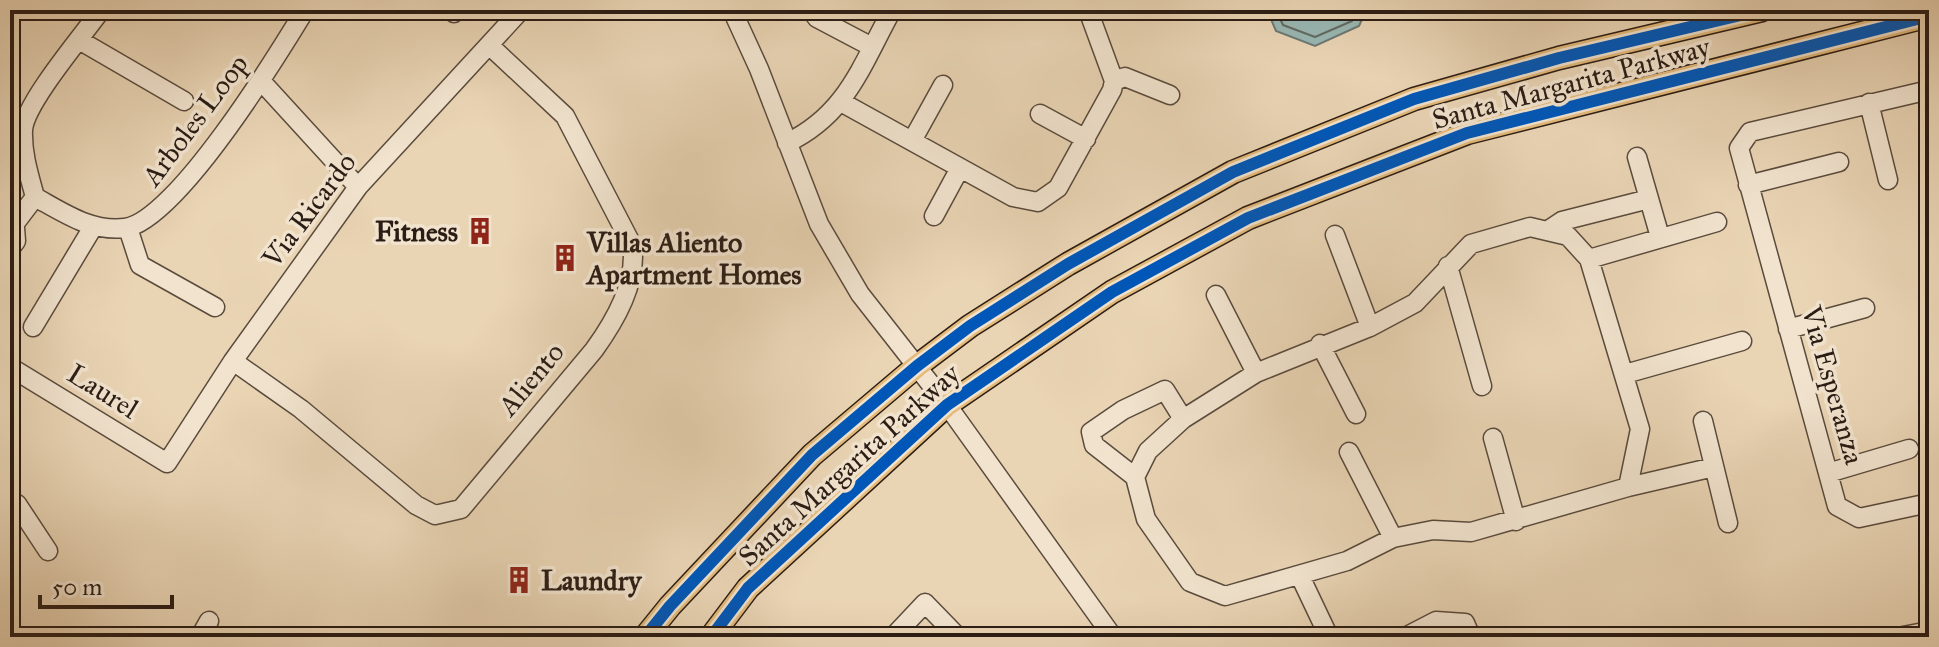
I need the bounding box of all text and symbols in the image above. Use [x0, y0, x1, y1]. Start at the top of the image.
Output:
street label: Santa Margarita Parkway [1428, 29, 1715, 137]
street label: Arboles Loop [134, 47, 256, 194]
street label: Via Ricardo [254, 146, 364, 275]
place label: Fitness [375, 214, 458, 249]
building icon: Fitness [465, 216, 495, 246]
place label: Villas Aliento Apartment Homes [585, 225, 802, 292]
building icon: Villas Aliento Apartment Homes [550, 243, 580, 273]
street label: Via Esperanza [1793, 301, 1872, 468]
street label: Aliento [490, 335, 572, 424]
street label: Laurel [61, 356, 145, 426]
street label: Santa Margarita Parkway [731, 356, 968, 574]
scale bar [40, 559, 172, 609]
place label: Laundry [541, 563, 642, 598]
building icon: Laundry [504, 565, 534, 595]
text: 50 m [52, 572, 102, 602]

